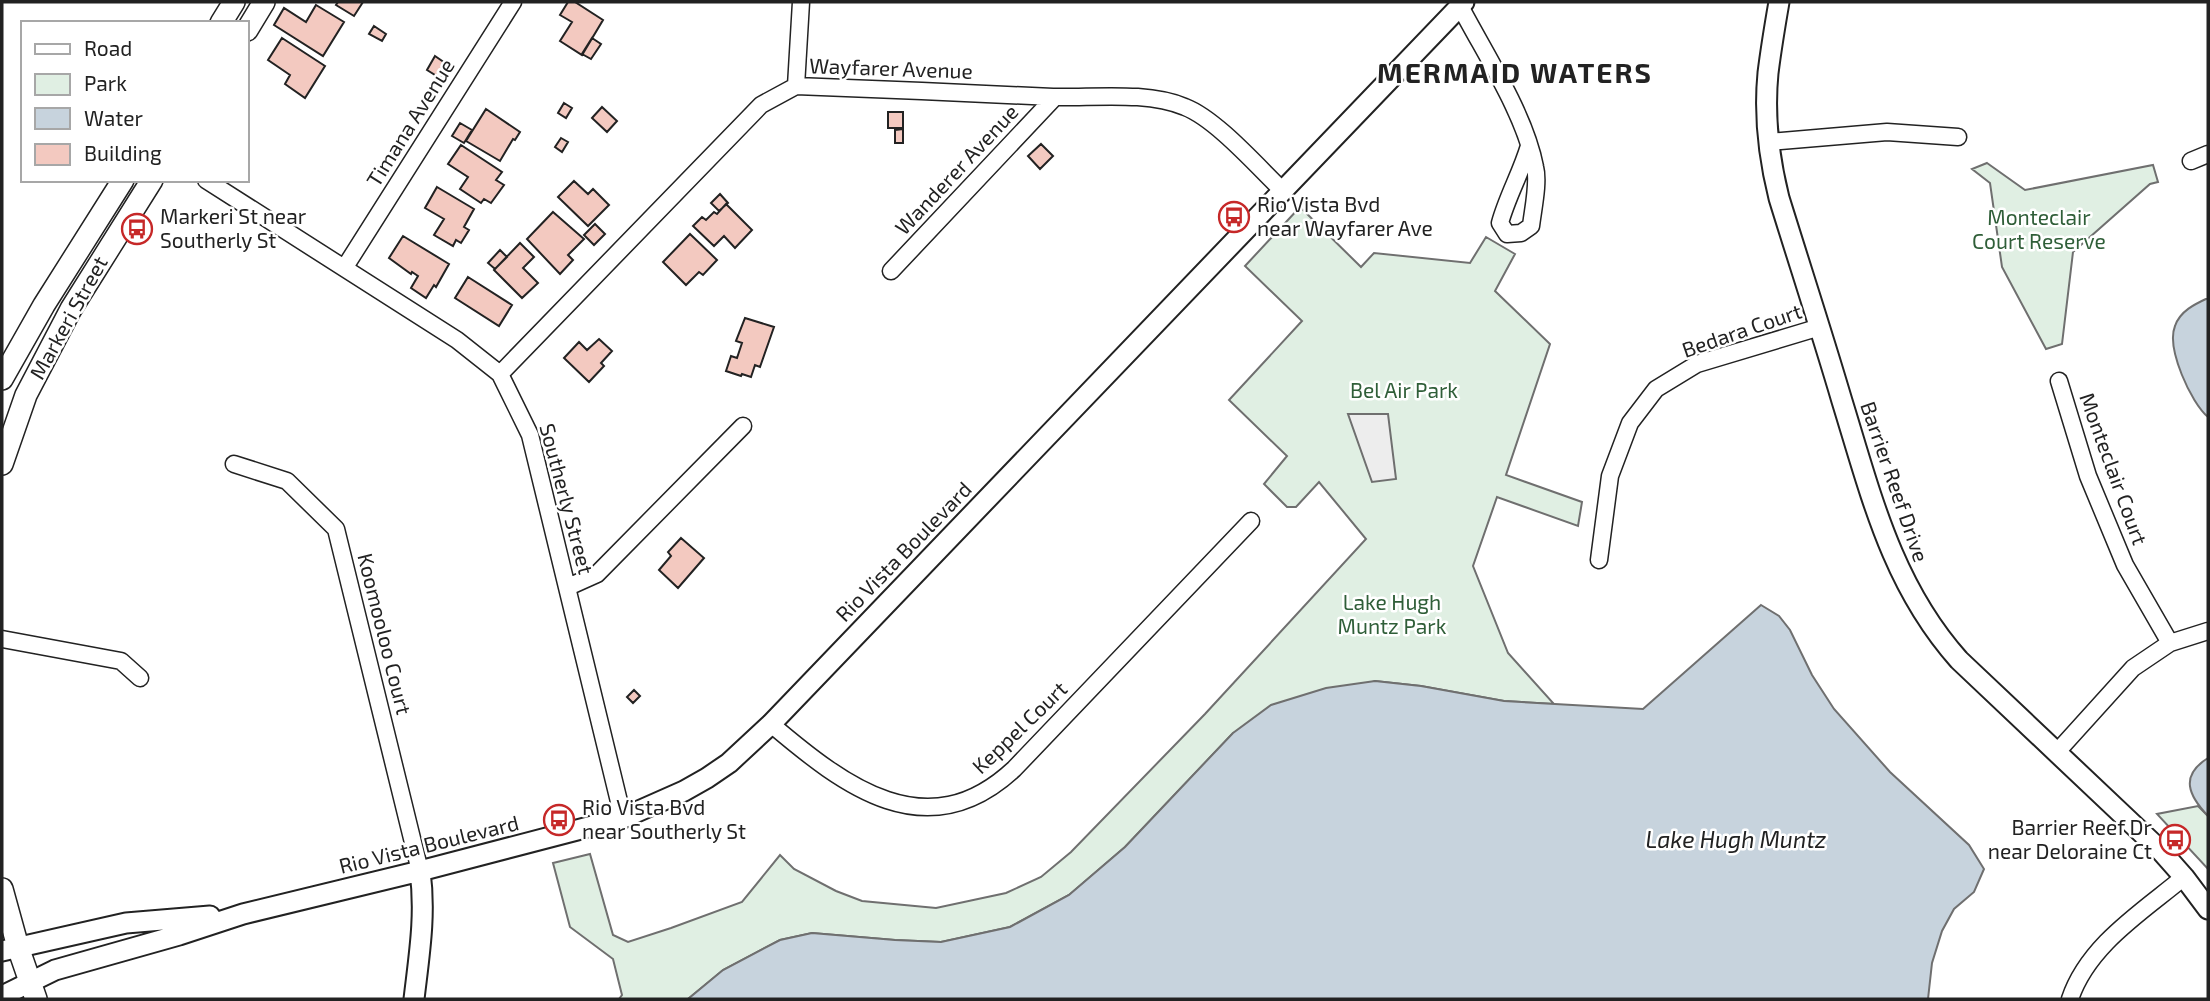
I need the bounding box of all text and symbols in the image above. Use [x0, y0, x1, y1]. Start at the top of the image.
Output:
legend [21, 21, 248, 182]
text: Road [84, 35, 132, 60]
street label: Wayfarer Avenue [809, 52, 973, 83]
street label: Timana Avenue [361, 54, 459, 191]
district label: MERMAID WATERS [1377, 55, 1653, 89]
text: Park [84, 70, 127, 95]
street label: Wanderer Avenue [889, 99, 1023, 239]
text: Water [84, 105, 143, 130]
text: Building [84, 140, 162, 165]
place label: Rio Vista Bvd near Wayfarer Ave [1257, 191, 1433, 240]
bus stop icon: Rio Vista Bvd near Wayfarer Ave [1217, 200, 1251, 234]
place label: Markeri St near Southerly St [160, 203, 307, 252]
park label: Monteclair Court Reserve [1972, 204, 2106, 253]
bus stop icon: Markeri St near Southerly St [120, 212, 154, 246]
street label: Markeri Street [24, 251, 112, 383]
street label: Bedara Court [1678, 297, 1805, 362]
park label: Bel Air Park [1350, 377, 1458, 402]
street label: Monteclair Court [2075, 389, 2154, 548]
street label: Barrier Reef Drive [1856, 398, 1935, 565]
street label: Southerly Street [535, 420, 600, 577]
street label: Rio Vista Boulevard [830, 476, 976, 626]
street label: Koomooloo Court [353, 550, 418, 717]
park label: Lake Hugh Muntz Park [1338, 589, 1447, 638]
street label: Keppel Court [966, 676, 1071, 778]
place label: Rio Vista Bvd near Southerly St [582, 794, 746, 843]
bus stop icon: Rio Vista Bvd near Southerly St [542, 803, 576, 837]
street label: Rio Vista Boulevard [336, 809, 521, 878]
place label: Barrier Reef Dr near Deloraine Ct [1988, 814, 2153, 863]
bus stop icon: Barrier Reef Dr near Deloraine Ct [2158, 823, 2192, 857]
water label: Lake Hugh Muntz [1646, 825, 1827, 853]

